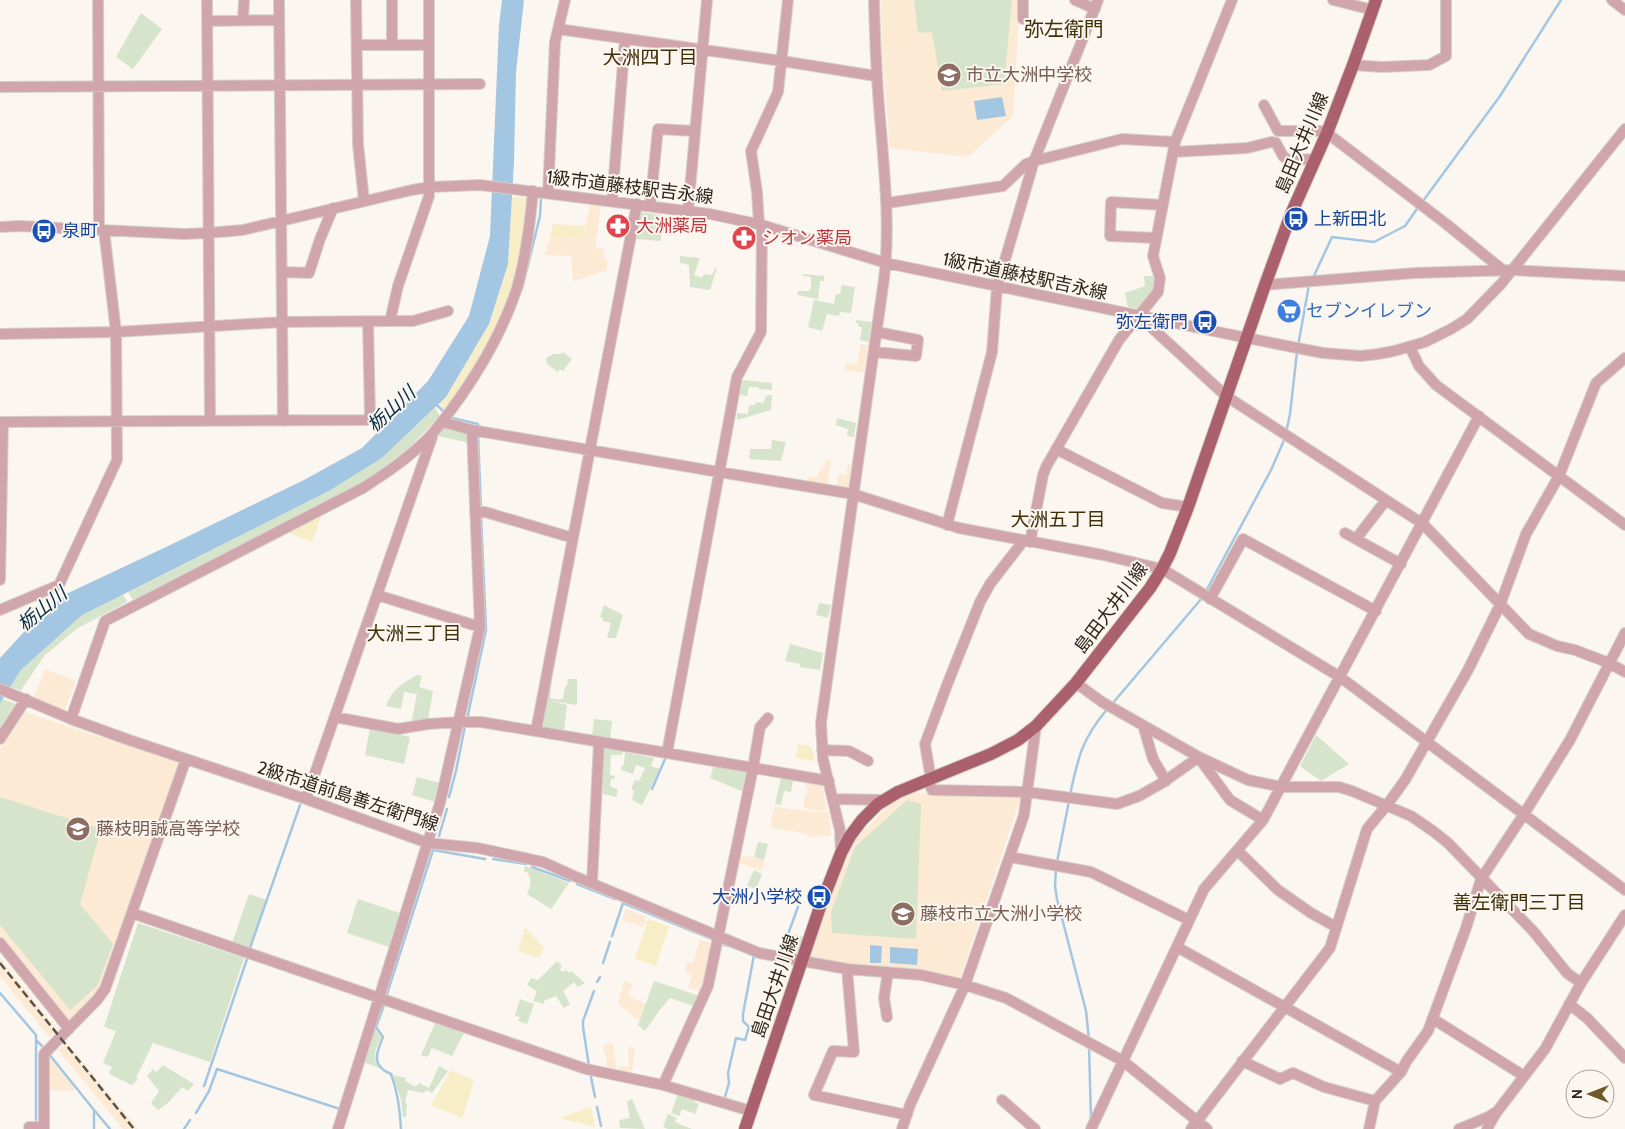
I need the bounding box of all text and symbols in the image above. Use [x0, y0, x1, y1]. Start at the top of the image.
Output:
district label: 弥左衛門 [1024, 17, 1104, 41]
district label: 大洲四丁目 [602, 46, 698, 69]
school or university icon: 市立大洲中学校 [936, 62, 962, 88]
place label: 市立大洲中学校 [966, 64, 1092, 86]
street label: 島田大井川線 [1271, 89, 1333, 197]
street label: 1級市道藤枝駅吉永線 [545, 166, 715, 208]
bus stop icon: 上新田北 [1283, 206, 1309, 232]
place label: 上新田北 [1314, 208, 1386, 230]
pharmacy icon: 大洲薬局 [605, 213, 631, 239]
place label: 大洲薬局 [636, 215, 708, 237]
bus stop icon: 泉町 [31, 218, 57, 244]
place label: 泉町 [62, 220, 98, 242]
pharmacy icon: シオン薬局 [731, 225, 757, 251]
place label: シオン薬局 [762, 227, 852, 249]
street label: 1級市道藤枝駅吉永線 [941, 248, 1109, 304]
supermarket icon: セブンイレブン [1276, 298, 1302, 324]
place label: セブンイレブン [1306, 300, 1432, 322]
bus stop icon: 弥左衛門 [1192, 309, 1218, 335]
place label: 弥左衛門 [1116, 311, 1188, 333]
water label: 栃山川 [362, 380, 421, 437]
district label: 大洲五丁目 [1010, 508, 1106, 531]
street label: 島田大井川線 [1070, 558, 1152, 658]
water label: 栃山川 [13, 581, 73, 636]
district label: 大洲三丁目 [366, 622, 462, 645]
street label: 2級市道前島善左衛門線 [255, 756, 441, 836]
school or university icon: 藤枝明誠高等学校 [65, 816, 91, 842]
place label: 藤枝明誠高等学校 [96, 818, 240, 840]
bus stop icon: 大洲小学校 [806, 884, 832, 910]
place label: 大洲小学校 [712, 886, 802, 908]
district label: 善左衛門三丁目 [1452, 891, 1586, 914]
school or university icon: 藤枝市立大洲小学校 [890, 901, 916, 927]
place label: 藤枝市立大洲小学校 [920, 903, 1082, 925]
street label: 島田大井川線 [747, 931, 803, 1041]
north arrow [1565, 1069, 1615, 1119]
text: N [1568, 1089, 1586, 1099]

